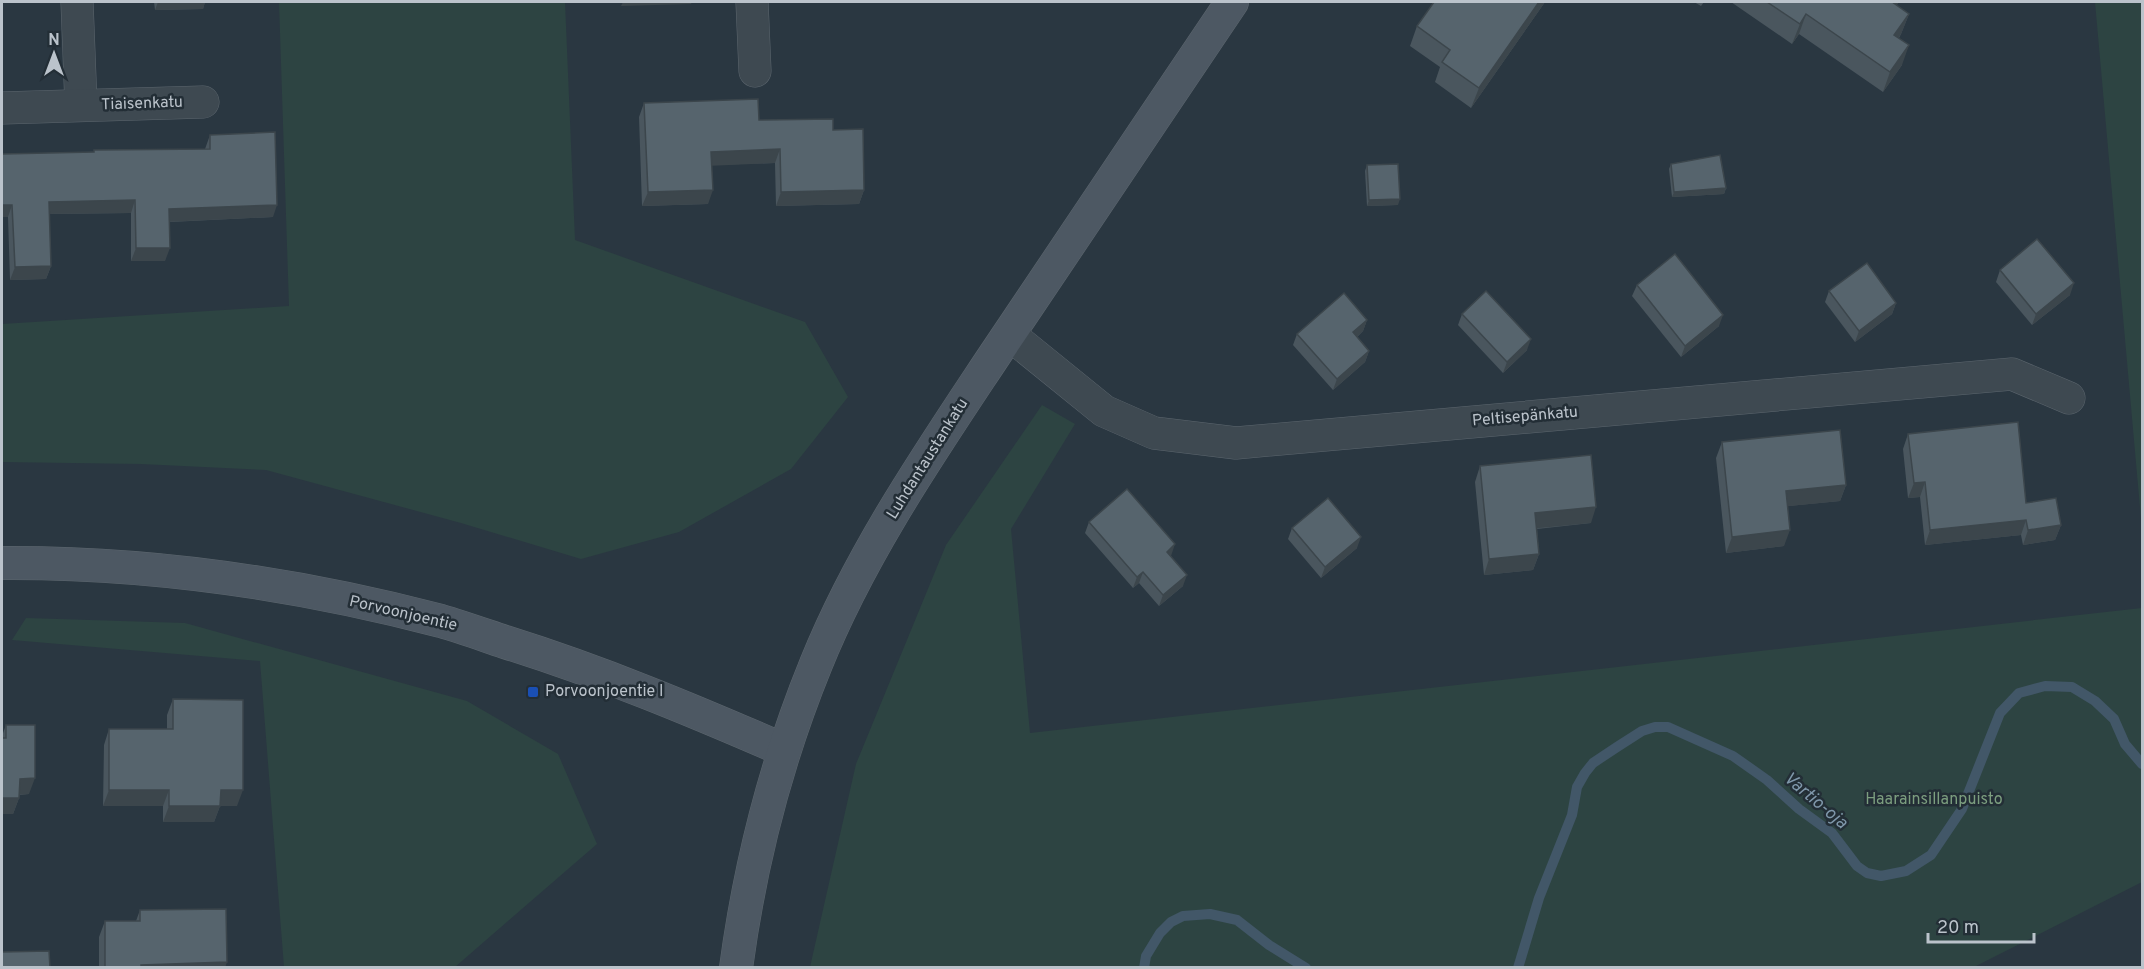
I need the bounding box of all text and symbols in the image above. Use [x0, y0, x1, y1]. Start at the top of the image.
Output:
north arrow [24, 24, 84, 84]
text: N [48, 31, 60, 51]
street label: Tiaisenkatu [101, 93, 183, 115]
street label: Luhdantaustankatu [883, 395, 973, 523]
street label: Peltisepänkatu [1471, 402, 1579, 432]
street label: Porvoonjoentie [347, 592, 459, 636]
place label: Porvoonjoentie I [545, 682, 663, 702]
marker: Porvoonjoentie I [526, 685, 540, 699]
water label: Vartio-oja [1778, 768, 1852, 835]
park label: Haarainsillanpuisto [1865, 790, 2003, 810]
scale bar [1928, 906, 2034, 944]
text: 20 m [1937, 917, 1979, 940]

